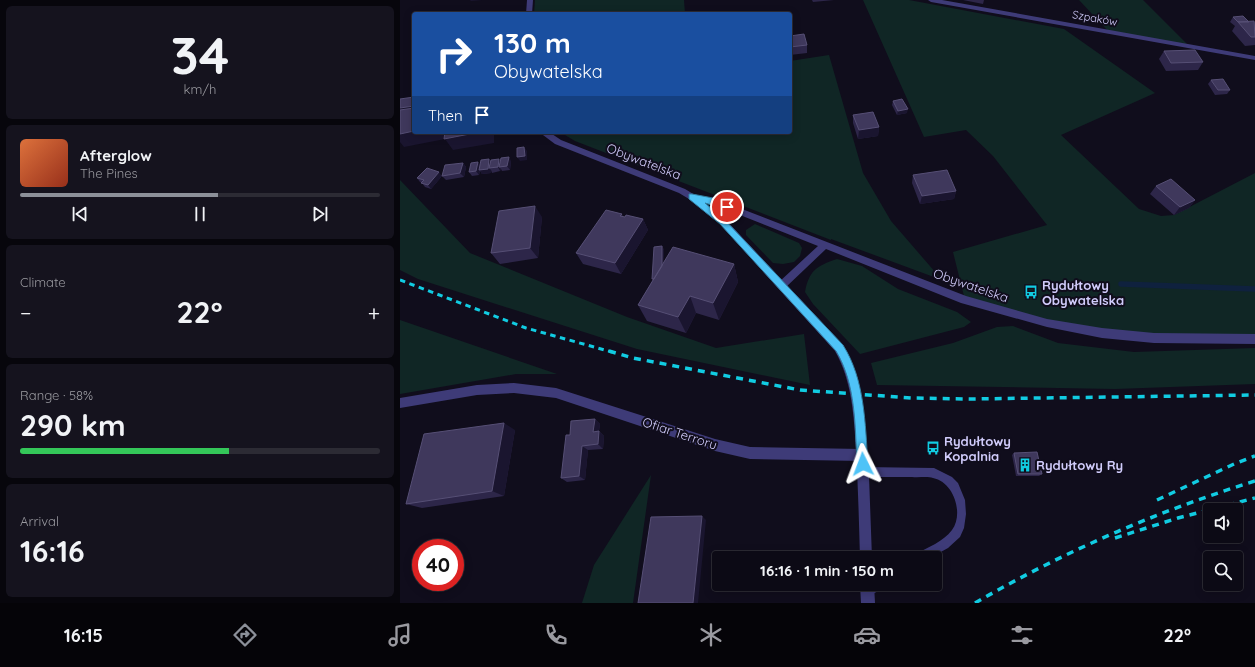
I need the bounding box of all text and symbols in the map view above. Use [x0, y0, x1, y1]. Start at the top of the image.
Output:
street label: Szpaków [1071, 7, 1119, 29]
text: 34 [171, 22, 229, 87]
text: 130 m [494, 25, 571, 60]
icon: right [428, 28, 480, 80]
text: Obywatelska [494, 60, 603, 83]
text: km/h [184, 81, 216, 97]
icon: arrive [471, 104, 493, 126]
text: Then [428, 106, 463, 125]
street label: Obywatelska [604, 139, 684, 183]
text: Afterglow [80, 146, 152, 165]
text: The Pines [80, 165, 138, 181]
pin [710, 190, 744, 224]
icon: arrive [716, 196, 738, 218]
icon: previous [69, 203, 91, 225]
icon: pause [189, 203, 211, 225]
icon: next [309, 203, 331, 225]
street label: Obywatelska [931, 265, 1011, 305]
text: Climate [20, 274, 66, 290]
place label: Rydułtowy Obywatelska [1042, 277, 1124, 308]
bus stop icon: Rydułtowy Obywatelska [1023, 284, 1039, 300]
text: 22° [177, 293, 222, 331]
text: − [20, 299, 31, 327]
text: + [368, 299, 380, 327]
text: Range · 58% [20, 387, 93, 403]
text: 290 km [20, 406, 126, 444]
street label: Ofiar Terroru [641, 413, 719, 453]
place label: Rydułtowy Kopalnia [944, 433, 1011, 464]
bus stop icon: Rydułtowy Kopalnia [925, 440, 941, 456]
position arrow [842, 443, 884, 485]
building icon: Rydułtowy Ry [1017, 457, 1033, 473]
place label: Rydułtowy Ry [1036, 457, 1123, 473]
map controls [1203, 503, 1243, 591]
button: sound [1203, 503, 1243, 543]
text: Arrival [20, 513, 59, 529]
text: 16:16 [20, 532, 85, 570]
speed limit sign: 40 [412, 539, 464, 591]
button: search [1203, 551, 1243, 591]
text: 16:16 · 1 min · 150 m [760, 561, 894, 580]
icon: directions [231, 621, 259, 649]
icon: music [386, 621, 414, 649]
icon: phone [542, 621, 570, 649]
icon: climate [697, 621, 725, 649]
icon: car [853, 621, 881, 649]
icon: filters [1008, 621, 1036, 649]
text: 16:15 [64, 624, 103, 647]
text: 22° [1164, 624, 1191, 647]

